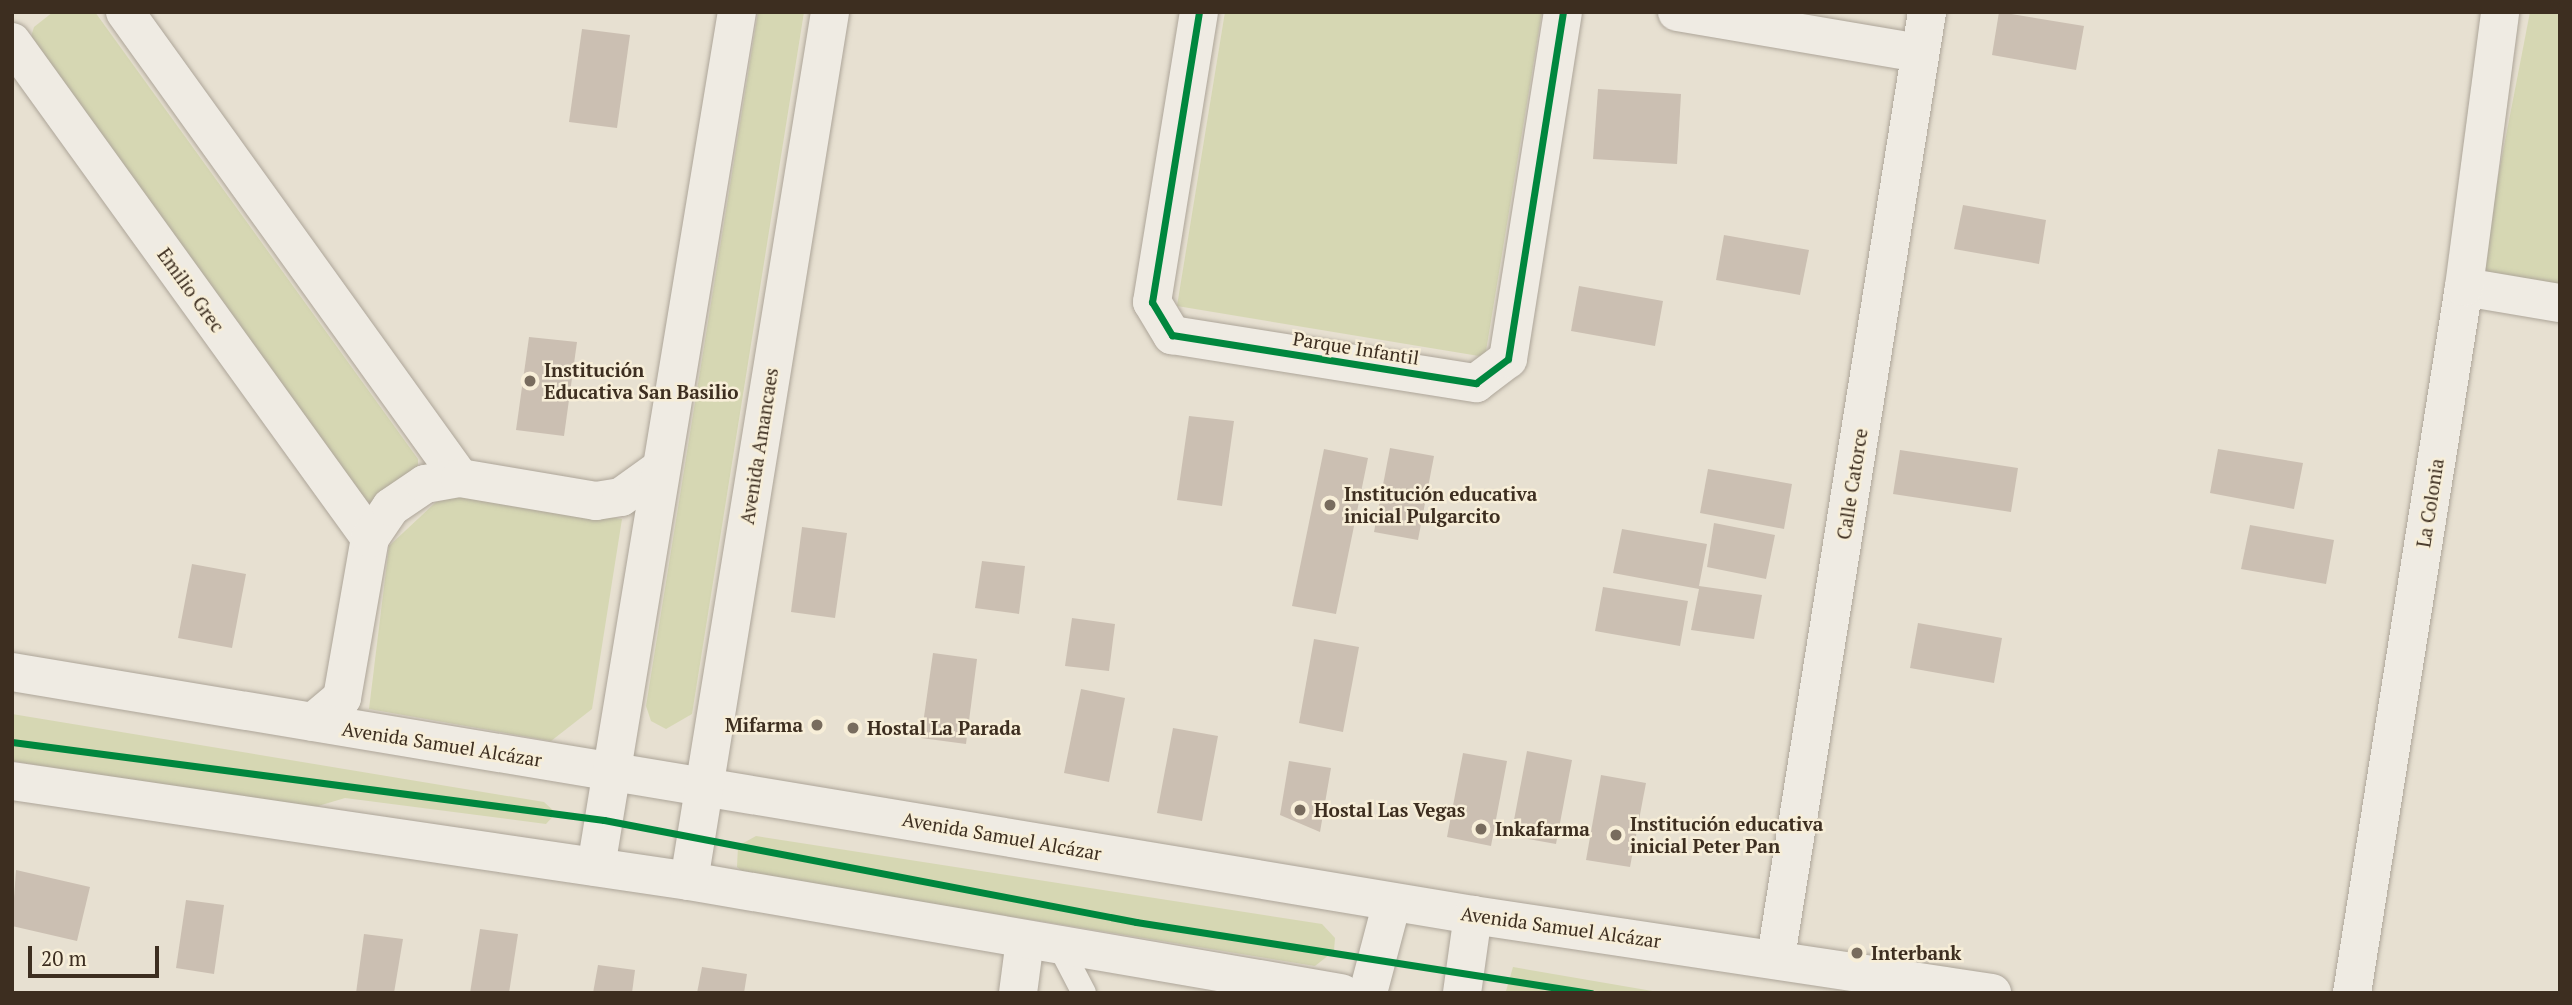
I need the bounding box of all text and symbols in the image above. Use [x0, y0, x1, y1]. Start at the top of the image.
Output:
street label: Emilio Grec [153, 243, 229, 337]
street label: Parque Infantil [1291, 327, 1421, 369]
place label: Institución Educativa San Basilio [544, 359, 739, 403]
street label: Avenida Amancaes [735, 366, 783, 526]
marker: Institución Educativa San Basilio [522, 373, 538, 389]
street label: Calle Catorce [1832, 427, 1872, 541]
street label: La Colonia [2412, 457, 2448, 549]
place label: Institución educativa inicial Pulgarcito [1344, 483, 1537, 527]
marker: Institución educativa inicial Pulgarcito [1322, 497, 1338, 513]
place label: Mifarma [725, 714, 803, 736]
street label: Avenida Samuel Alcázar [340, 717, 544, 771]
marker: Mifarma [809, 717, 825, 733]
place label: Hostal La Parada [867, 717, 1021, 739]
marker: Hostal La Parada [845, 720, 861, 736]
place label: Hostal Las Vegas [1314, 799, 1466, 821]
marker: Hostal Las Vegas [1292, 802, 1308, 818]
street label: Avenida Samuel Alcázar [900, 807, 1104, 865]
place label: Institución educativa inicial Peter Pan [1630, 813, 1823, 857]
place label: Inkafarma [1495, 818, 1590, 840]
marker: Inkafarma [1473, 821, 1489, 837]
marker: Institución educativa inicial Peter Pan [1608, 827, 1624, 843]
street label: Avenida Samuel Alcázar [1459, 902, 1663, 952]
scale bar [32, 932, 163, 976]
place label: Interbank [1871, 942, 1961, 964]
text: 20 m [41, 944, 87, 972]
marker: Interbank [1849, 945, 1865, 961]

